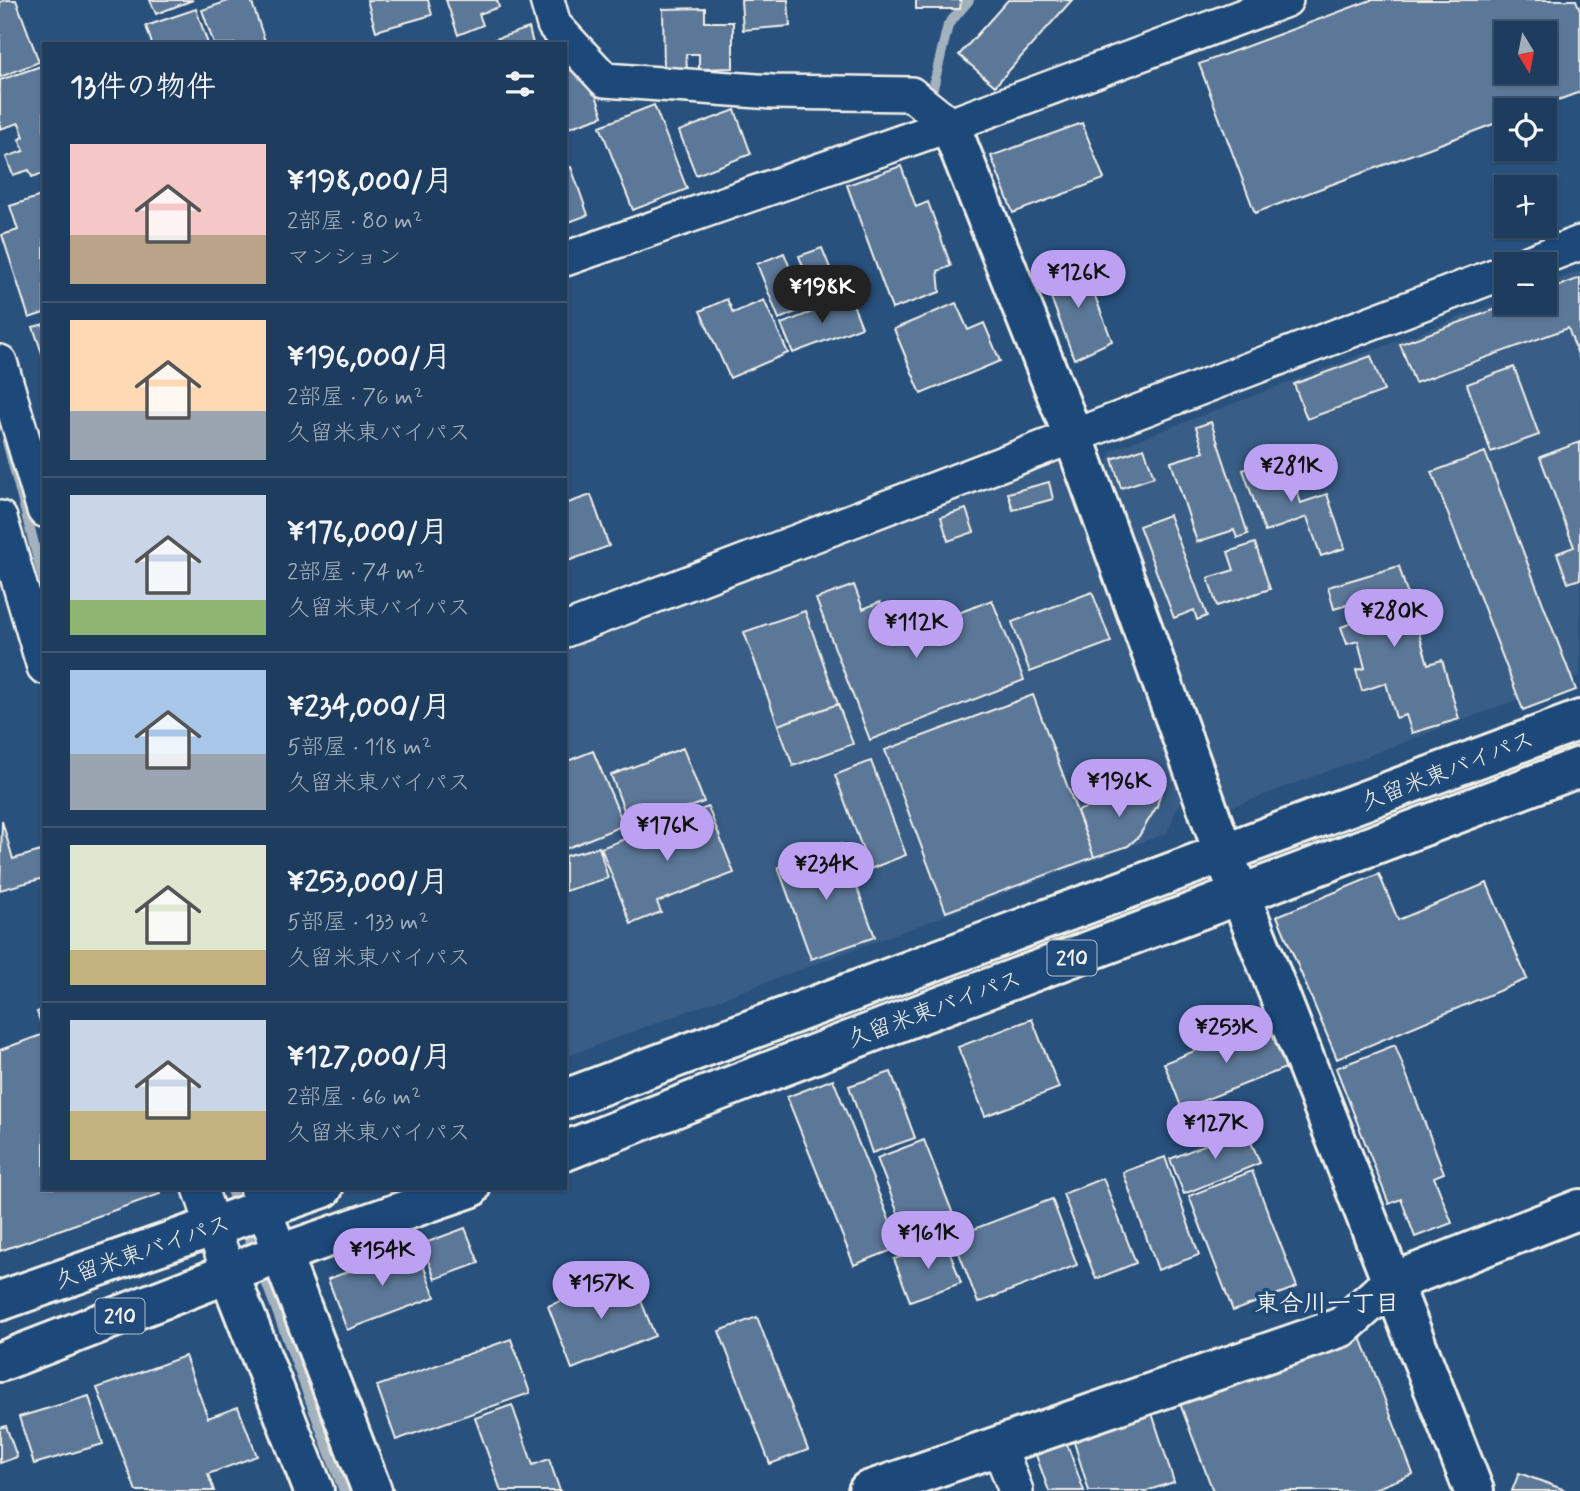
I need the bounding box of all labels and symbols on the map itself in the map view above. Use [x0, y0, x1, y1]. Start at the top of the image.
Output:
north arrow [1494, 21, 1558, 84]
pin: ¥126K [1029, 250, 1127, 310]
pin: ¥198K [773, 266, 871, 325]
pin: ¥281K [1242, 444, 1340, 504]
pin: ¥280K [1345, 590, 1443, 649]
pin: ¥112K [867, 600, 965, 660]
street label: 久留米東バイパス [1357, 725, 1539, 819]
pin: ¥196K [1070, 760, 1168, 819]
pin: ¥176K [618, 804, 716, 863]
pin: ¥234K [777, 842, 875, 902]
road number: 210 [1048, 940, 1096, 976]
street label: 久留米東バイパス [843, 964, 1026, 1055]
pin: ¥253K [1177, 1006, 1275, 1065]
pin: ¥127K [1166, 1102, 1264, 1161]
street label: 久留米東バイパス [51, 1209, 234, 1297]
pin: ¥161K [879, 1212, 977, 1271]
pin: ¥154K [333, 1228, 431, 1288]
pin: ¥157K [552, 1262, 650, 1321]
district label: 東合川一丁目 [1255, 1289, 1399, 1320]
road number: 210 [96, 1298, 144, 1334]

